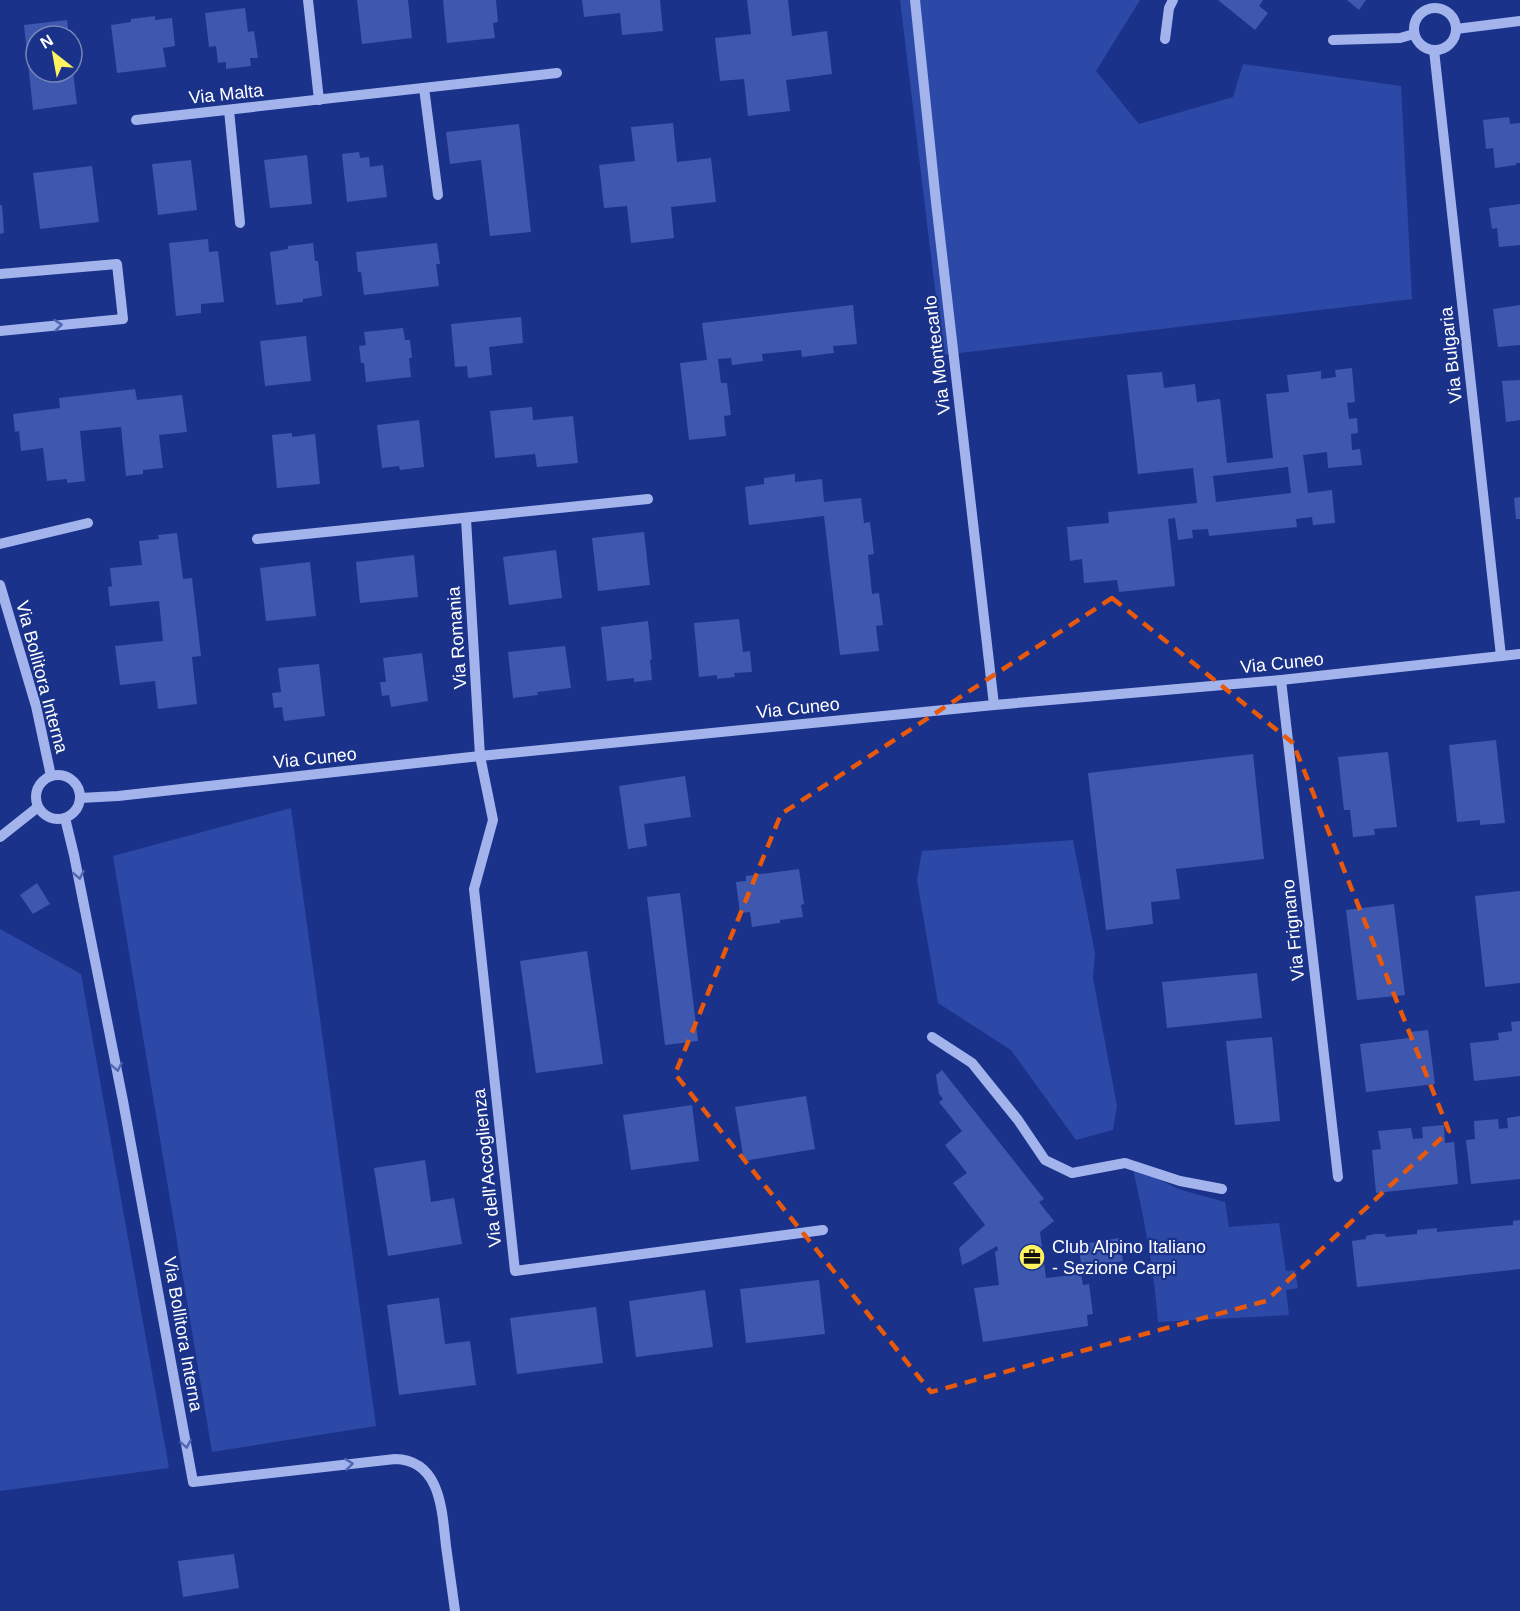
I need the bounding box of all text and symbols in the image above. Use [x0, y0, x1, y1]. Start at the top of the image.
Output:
north arrow [24, 24, 84, 84]
text: N [37, 31, 56, 52]
street label: Via Malta [188, 80, 265, 108]
street label: Via Montecarlo [920, 294, 954, 416]
street label: Via Bulgaria [1436, 305, 1466, 404]
one-way arrow [54, 319, 63, 332]
street label: Via Romania [443, 585, 471, 690]
street label: Via Bollitora Interna [12, 599, 72, 756]
street label: Via Cuneo [1239, 649, 1325, 677]
street label: Via Cuneo [755, 694, 841, 722]
street label: Via Cuneo [272, 744, 358, 772]
one-way arrow [71, 870, 84, 880]
street label: Via Frignano [1278, 878, 1308, 982]
one-way arrow [110, 1061, 123, 1071]
street label: Via dell'Accoglienza [469, 1087, 505, 1248]
place label: Club Alpino Italiano - Sezione Carpi [1052, 1237, 1206, 1278]
office icon: Club Alpino Italiano - Sezione Carpi [1017, 1242, 1047, 1272]
street label: Via Bollitora Interna [160, 1255, 207, 1414]
one-way arrow [179, 1439, 192, 1449]
one-way arrow [344, 1458, 354, 1471]

